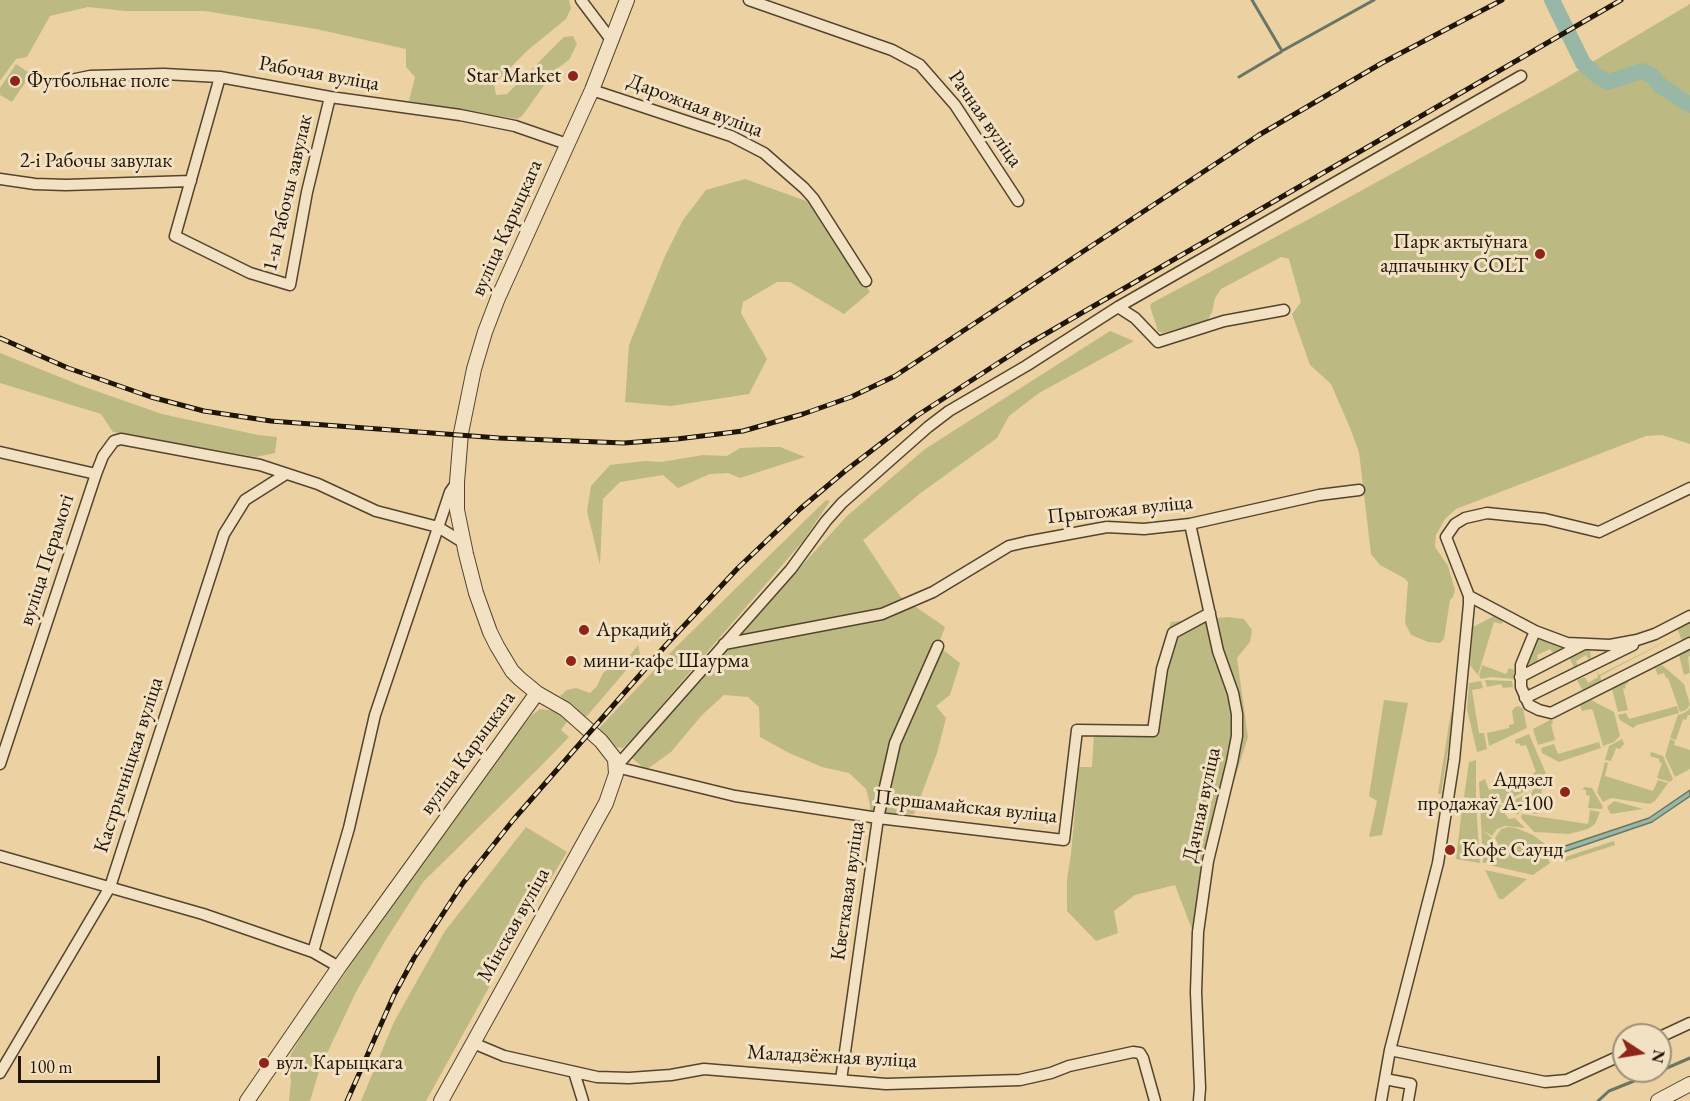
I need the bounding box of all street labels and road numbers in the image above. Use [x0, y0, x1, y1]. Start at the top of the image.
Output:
street label: Рабочая вуліца [257, 51, 381, 97]
street label: Рачная вуліца [942, 66, 1028, 172]
street label: Дарожная вуліца [624, 69, 766, 143]
street label: 1-ы Рабочы завулак [258, 112, 318, 274]
street label: 2-і Рабочы завулак [20, 148, 172, 174]
street label: вуліца Карыцкага [466, 156, 548, 300]
street label: Прыгожая вуліца [1046, 490, 1194, 530]
street label: вуліца Перамогі [14, 491, 80, 629]
street label: Кастрычніцкая вуліца [89, 674, 169, 856]
street label: вуліца Карыцкага [415, 686, 521, 820]
street label: Дачная вуліца [1178, 745, 1226, 865]
street label: Першамайская вуліца [873, 785, 1059, 829]
street label: Кветкавая вуліца [826, 820, 870, 962]
street label: Мінская вуліца [472, 864, 556, 986]
street label: Маладзёжная вуліца [746, 1040, 918, 1074]

